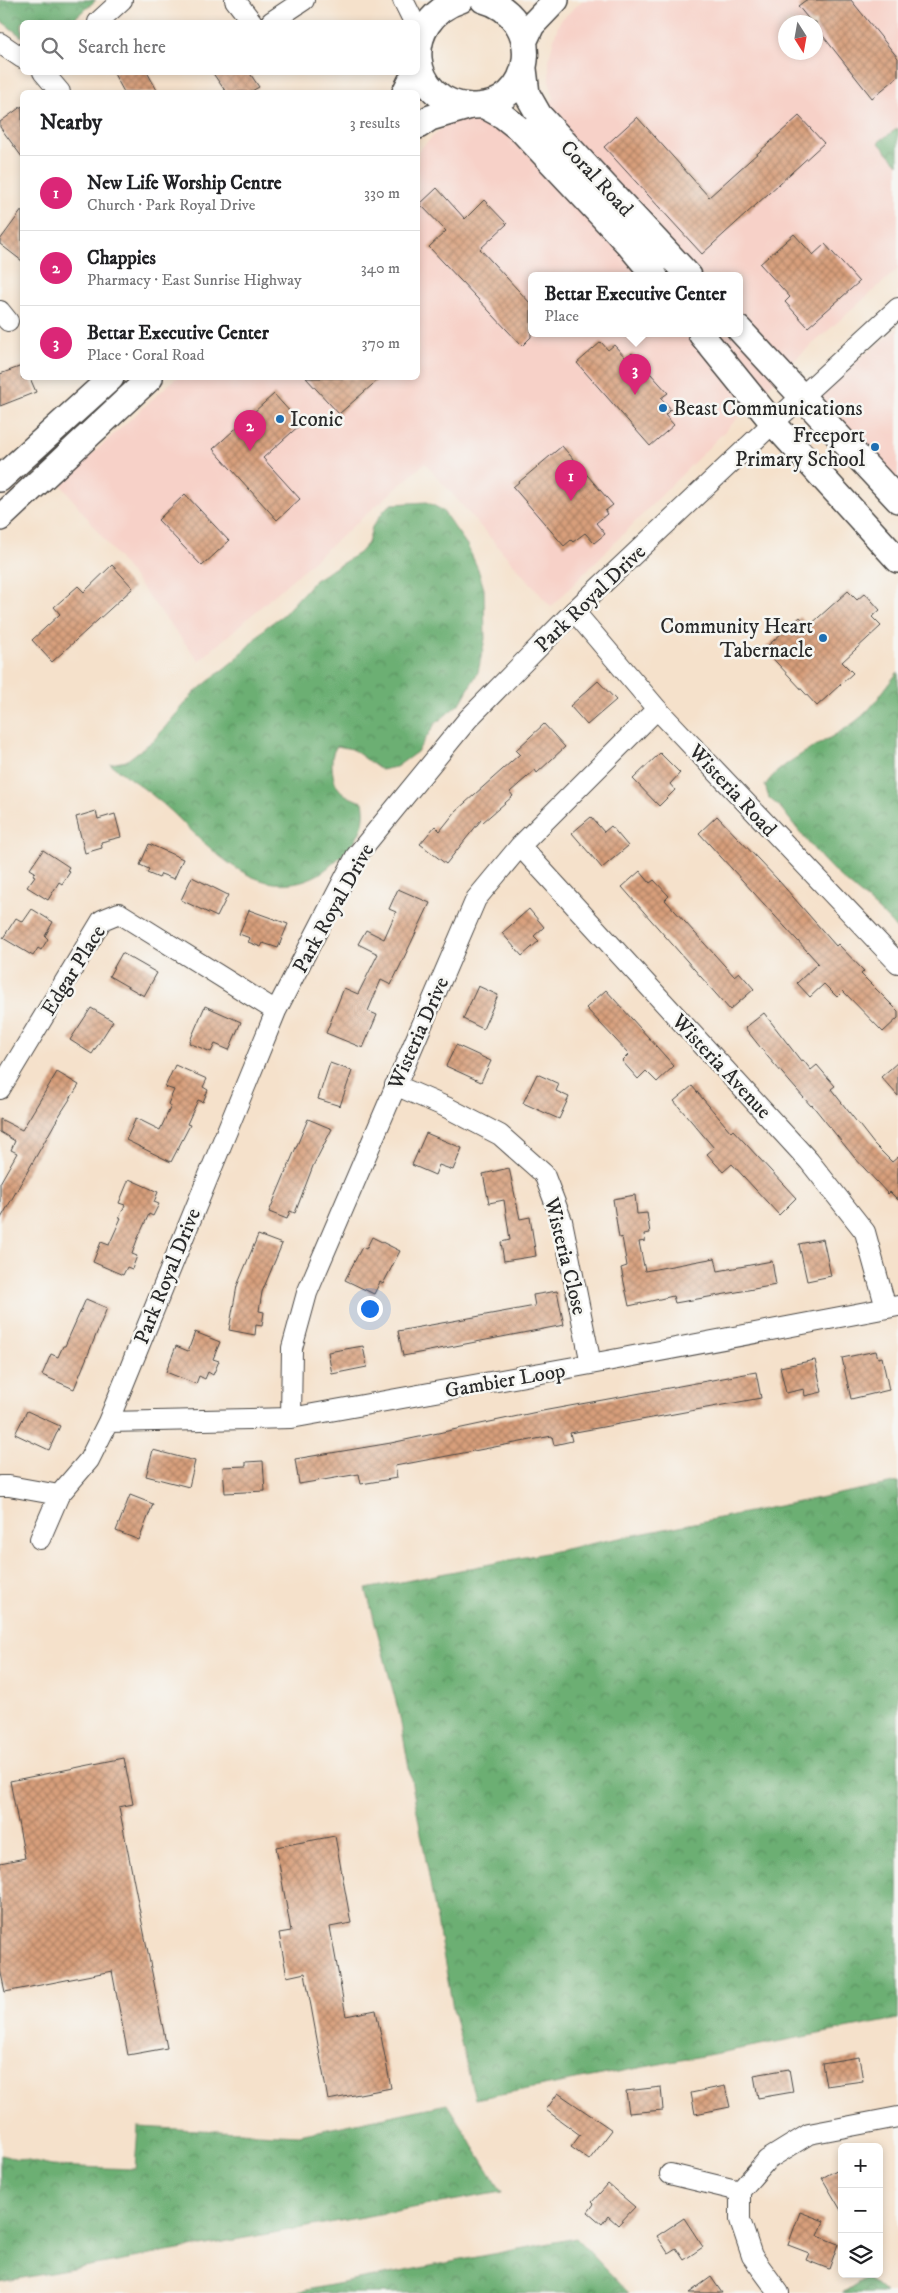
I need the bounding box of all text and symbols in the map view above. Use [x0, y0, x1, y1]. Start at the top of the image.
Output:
north arrow [778, 15, 823, 60]
search box [20, 20, 420, 75]
icon: search [38, 34, 66, 62]
text: Search here [78, 36, 166, 59]
text: Nearby [40, 110, 102, 136]
text: 3 results [350, 113, 400, 133]
street label: Coral Road [554, 135, 639, 223]
text: New Life Worship Centre [87, 172, 282, 195]
text: 1 [53, 183, 59, 203]
text: 330 m [364, 183, 400, 203]
text: Church · Park Royal Drive [87, 195, 255, 215]
text: Chappies [87, 247, 156, 270]
text: 2 [52, 258, 60, 278]
text: 340 m [361, 258, 400, 278]
text: Pharmacy · East Sunrise Highway [87, 270, 302, 290]
popup [528, 272, 743, 337]
text: Bettar Executive Center [545, 283, 726, 306]
text: Place [545, 306, 579, 326]
text: Bettar Executive Center [87, 322, 269, 345]
text: 3 [53, 333, 59, 353]
text: 370 m [362, 333, 400, 353]
text: Place · Coral Road [87, 345, 205, 365]
pin: 3 [619, 354, 651, 395]
place label: Beast Communications [673, 396, 863, 422]
marker: Beast Communications [657, 402, 669, 414]
place label: Iconic [290, 407, 343, 433]
pin: 2 [234, 410, 266, 451]
marker: Iconic [274, 413, 286, 425]
place label: Freeport Primary School [735, 423, 866, 473]
marker: Freeport Primary School [869, 441, 881, 453]
pin: 1 [555, 460, 587, 501]
street label: Park Royal Drive [530, 539, 652, 658]
place label: Community Heart Tabernacle [660, 614, 813, 664]
marker: Community Heart Tabernacle [817, 632, 829, 644]
street label: Wisteria Road [682, 738, 782, 843]
street label: Park Royal Drive [288, 839, 380, 978]
street label: Edgar Place [36, 920, 112, 1021]
street label: Wisteria Drive [382, 973, 455, 1095]
street label: Wisteria Avenue [665, 1008, 777, 1125]
street label: Wisteria Close [538, 1194, 592, 1318]
street label: Park Royal Drive [129, 1204, 207, 1348]
your location [357, 1296, 383, 1322]
street label: Gambier Loop [443, 1358, 567, 1404]
map controls [838, 2143, 883, 2278]
button: + [838, 2143, 883, 2188]
button: − [838, 2188, 883, 2233]
button: layers [838, 2233, 883, 2278]

